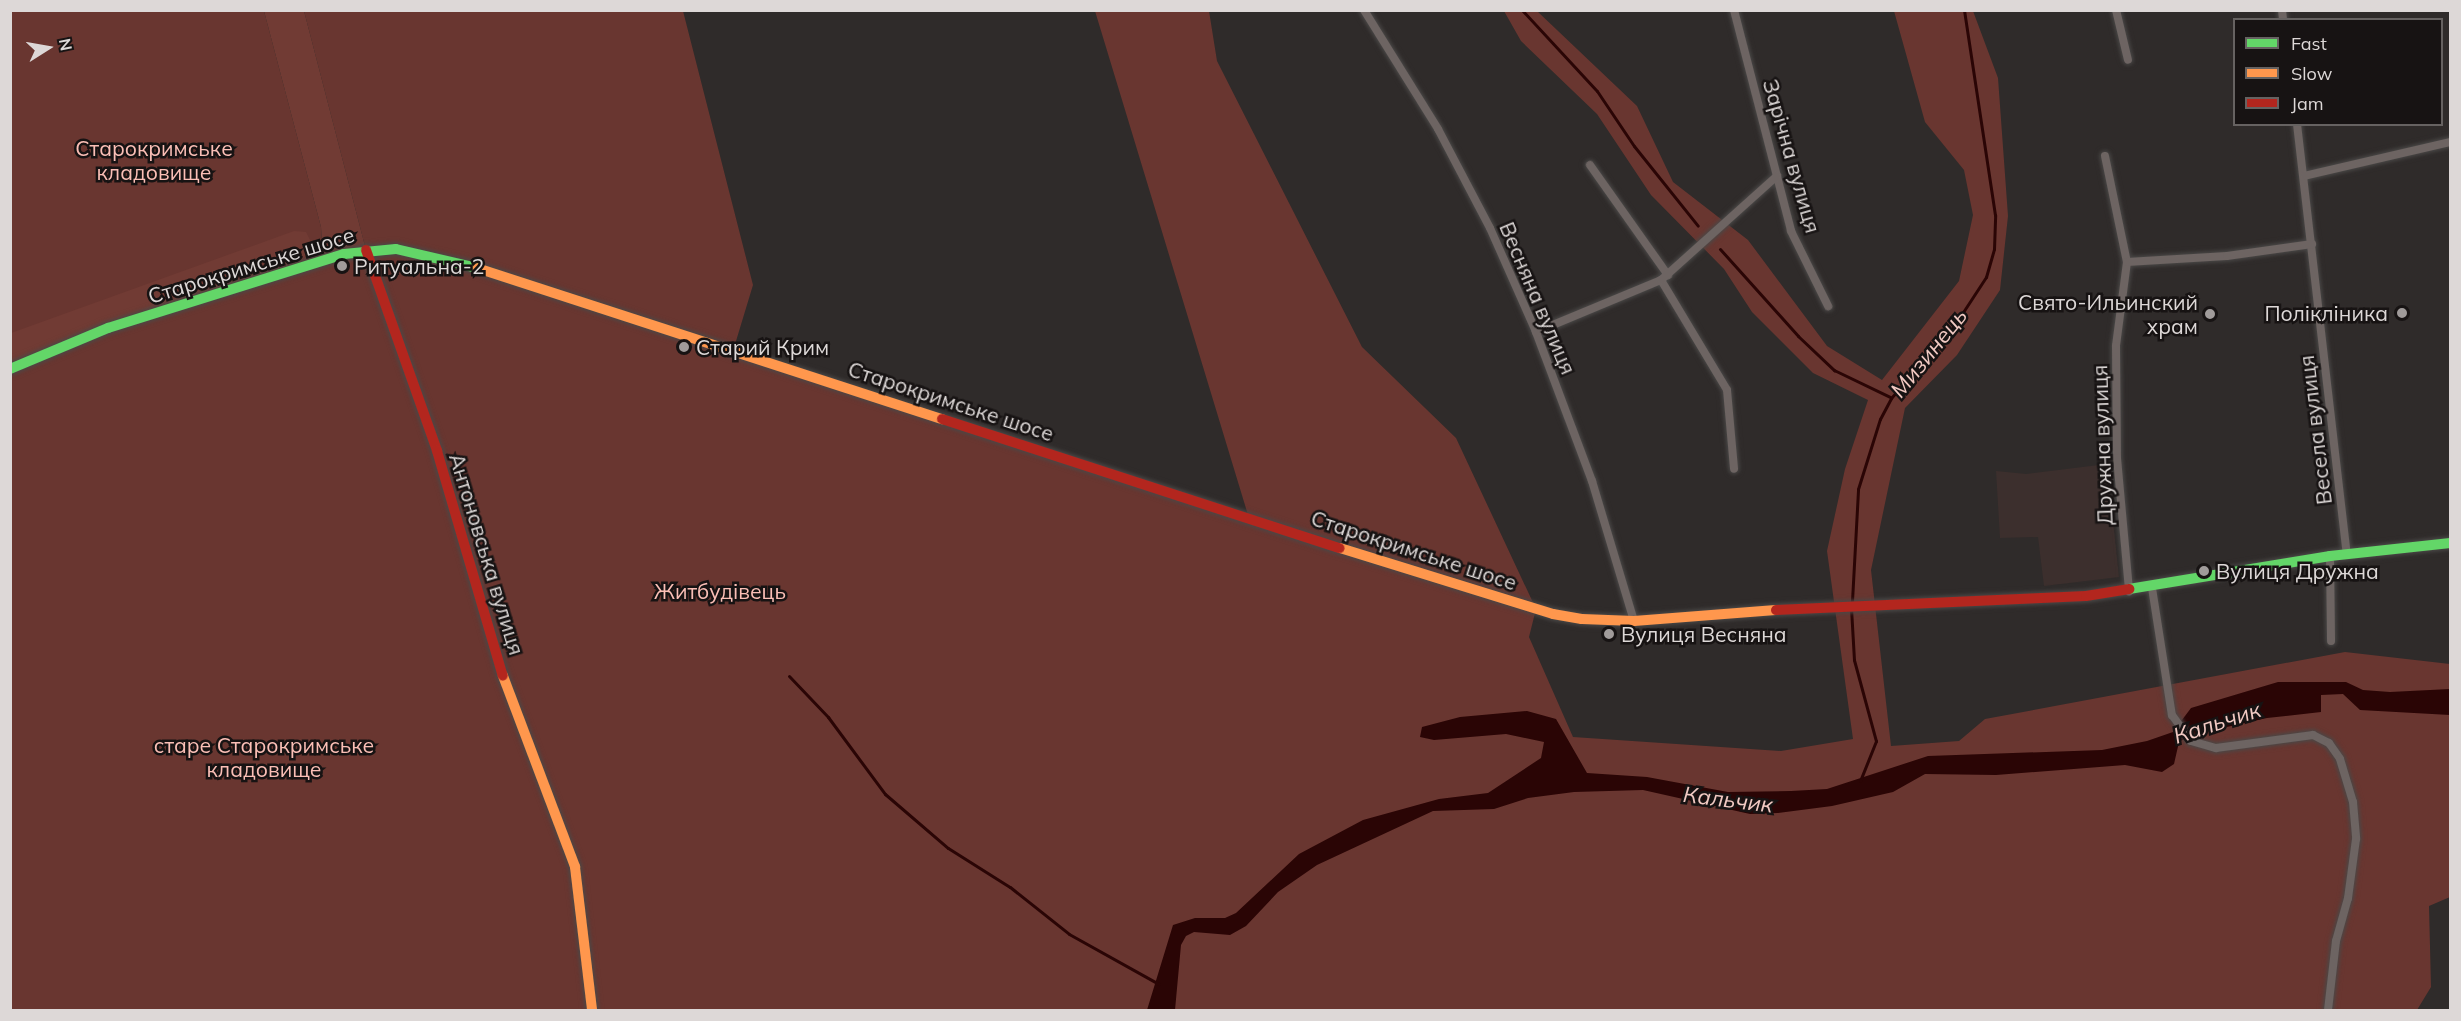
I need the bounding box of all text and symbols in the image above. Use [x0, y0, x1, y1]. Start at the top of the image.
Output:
north arrow [18, 18, 78, 78]
legend [2233, 18, 2443, 126]
text: Fast [2291, 32, 2327, 55]
text: N [55, 37, 77, 52]
text: Slow [2291, 62, 2332, 85]
street label: Зарічна вулиця [1758, 76, 1826, 236]
text: Jam [2291, 92, 2324, 115]
park label: Старокримське кладовище [75, 135, 233, 185]
street label: Весняна вулиця [1495, 218, 1581, 378]
street label: Старокримське шосе [145, 222, 357, 308]
place label: Ритуальна-2 [354, 253, 484, 279]
marker: Ритуальна-2 [335, 259, 349, 273]
place label: Свято-Ильинский храм [2018, 289, 2198, 339]
place label: Полікліника [2264, 300, 2388, 326]
water label: Мизинець [1885, 303, 1973, 403]
marker: Полікліника [2393, 304, 2411, 322]
marker: Свято-Ильинский храм [2203, 307, 2217, 321]
place label: Старий Крим [696, 334, 829, 360]
marker: Старий Крим [677, 340, 691, 354]
street label: Весела вулиця [2293, 354, 2337, 506]
street label: Старокримське шосе [845, 356, 1057, 446]
street label: Дружна вулиця [2087, 364, 2117, 526]
street label: Антоновська вулиця [444, 450, 530, 658]
street label: Старокримське шосе [1308, 505, 1520, 595]
place label: Вулиця Дружна [2216, 558, 2379, 584]
marker: Вулиця Дружна [2197, 564, 2211, 578]
park label: Житбудівець [654, 578, 786, 604]
place label: Вулиця Весняна [1621, 621, 1787, 647]
marker: Вулиця Весняна [1602, 627, 1616, 641]
water label: Кальчик [2170, 697, 2264, 749]
park label: старе Старокримське кладовище [154, 732, 374, 782]
water label: Кальчик [1682, 781, 1774, 819]

